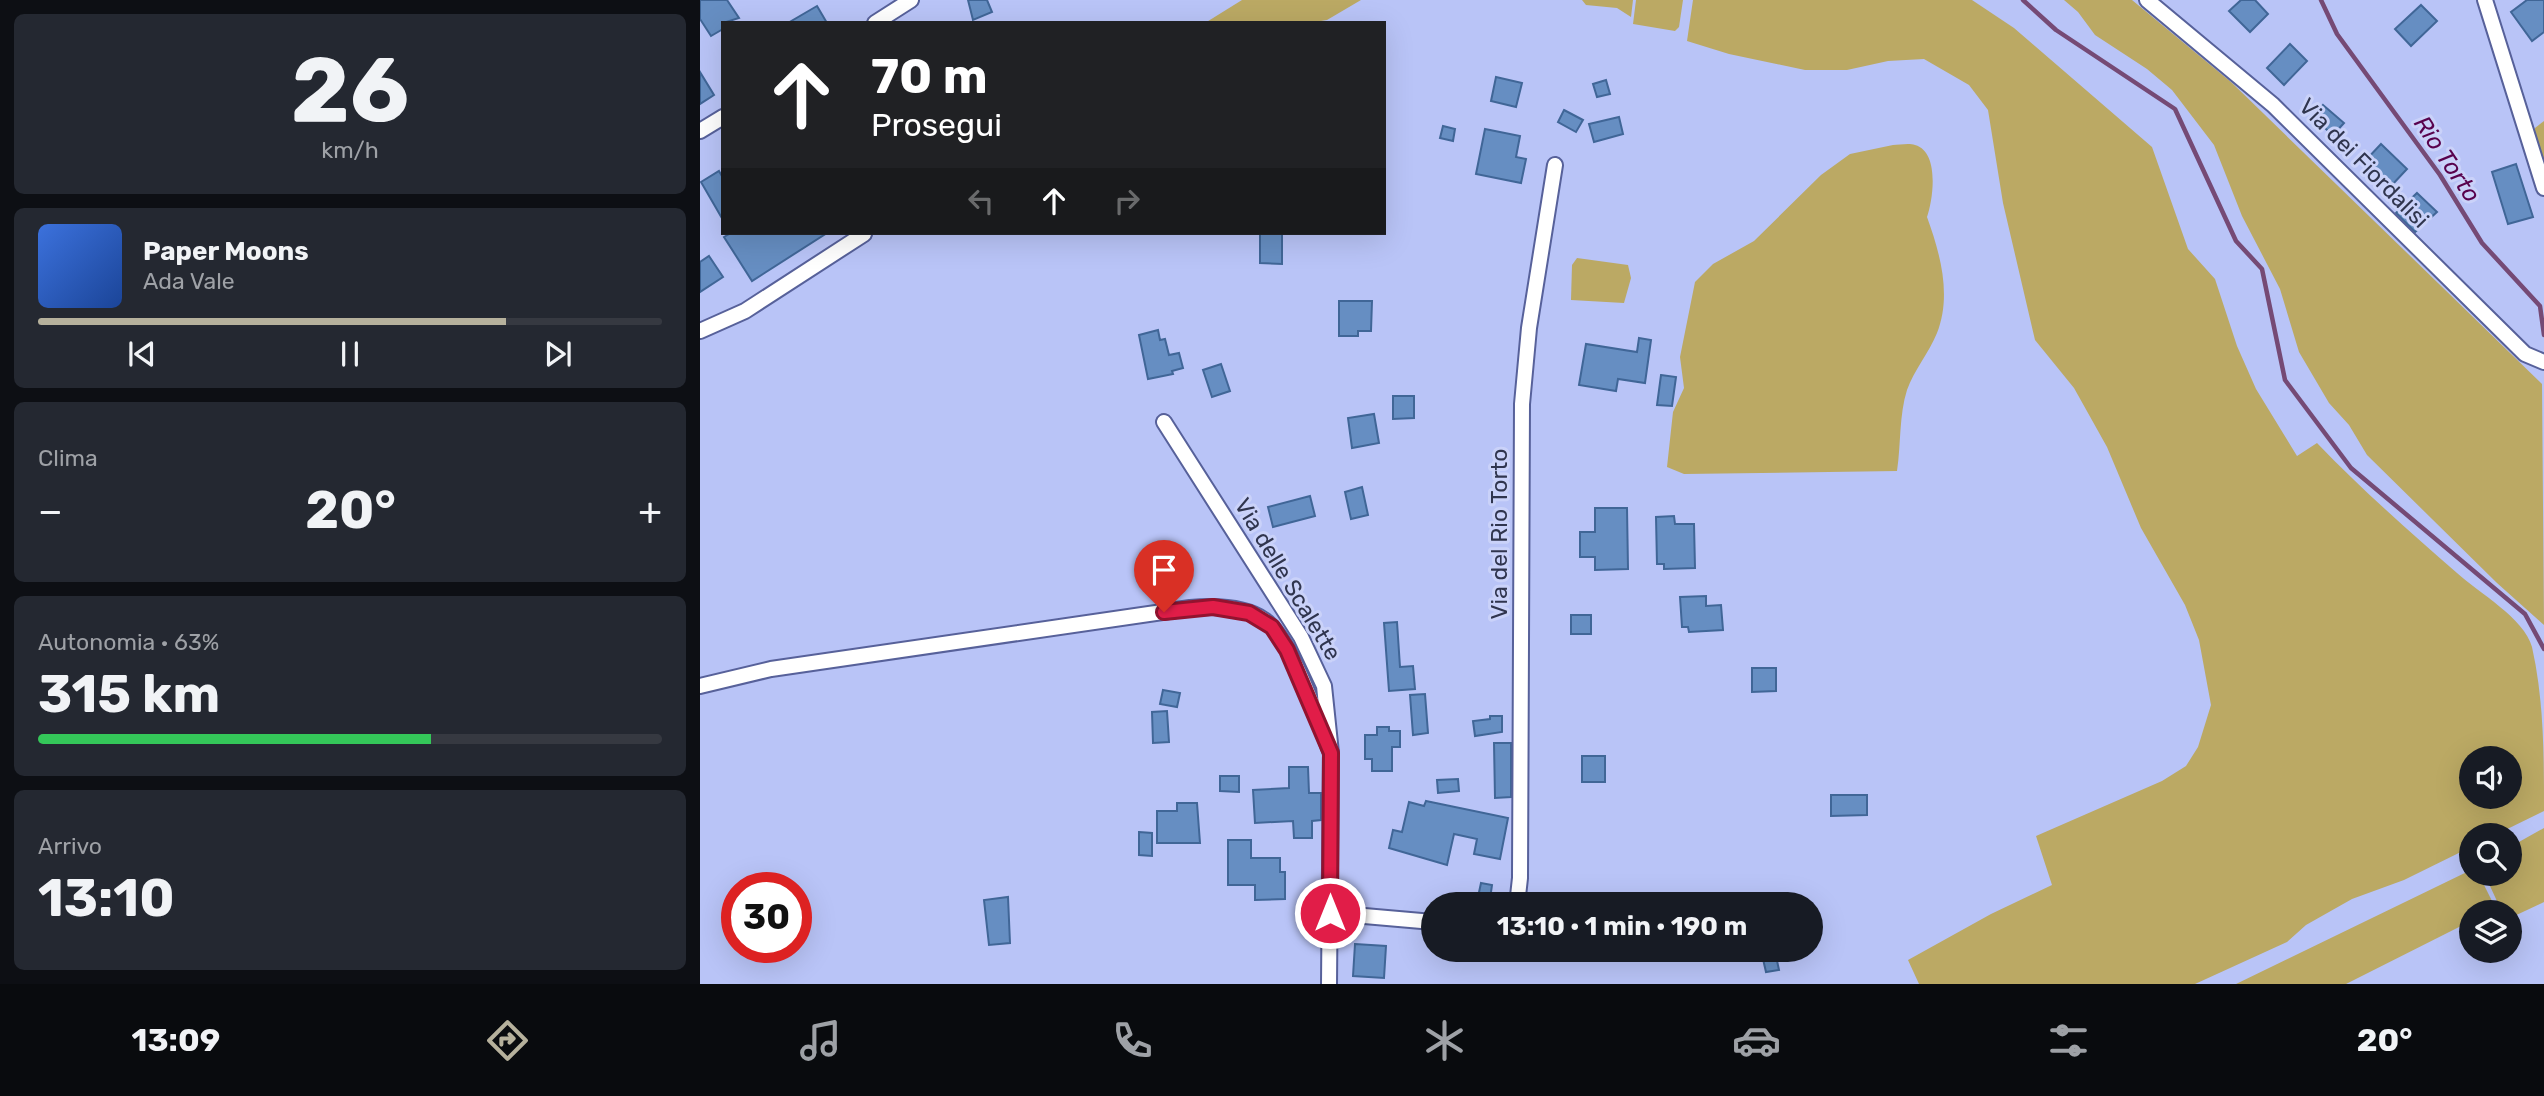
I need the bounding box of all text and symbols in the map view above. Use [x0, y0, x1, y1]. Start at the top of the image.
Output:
text: 26 [291, 36, 409, 144]
text: 70 m [871, 47, 988, 105]
icon: ahead [756, 49, 847, 140]
street label: Via dei Fiordalisi [2293, 92, 2435, 234]
text: Prosegui [871, 106, 1002, 144]
water label: Rio Torto [2408, 110, 2486, 208]
text: km/h [321, 136, 379, 164]
icon: left [962, 182, 1000, 220]
icon: ahead [1035, 182, 1073, 220]
icon: right [1108, 182, 1146, 220]
text: Paper Moons [143, 236, 309, 267]
text: Ada Vale [143, 267, 235, 295]
icon: previous [123, 335, 161, 373]
icon: pause [331, 335, 369, 373]
icon: next [539, 335, 577, 373]
text: Clima [38, 444, 98, 472]
street label: Via del Rio Torto [1485, 449, 1513, 619]
text: 20° [305, 479, 396, 541]
text: − [38, 488, 63, 534]
text: + [638, 488, 662, 534]
street label: Via delle Scalette [1229, 493, 1347, 665]
pin [1134, 540, 1194, 612]
icon: arrive [1145, 551, 1183, 589]
text: Autonomia · 63% [38, 628, 219, 656]
text: 315 km [38, 663, 220, 725]
map controls [2459, 746, 2522, 963]
button: sound [2459, 746, 2522, 809]
button: search [2459, 823, 2522, 886]
text: Arrivo [38, 832, 102, 860]
text: 13:10 [38, 867, 175, 929]
speed limit sign: 30 [721, 872, 812, 963]
position arrow [1293, 876, 1367, 950]
button: layers [2459, 900, 2522, 963]
text: 13:10 · 1 min · 190 m [1497, 911, 1747, 942]
icon: directions [483, 1016, 532, 1065]
icon: music [796, 1016, 845, 1065]
icon: phone [1108, 1016, 1157, 1065]
icon: climate [1420, 1016, 1469, 1065]
icon: car [1732, 1016, 1781, 1065]
icon: filters [2044, 1016, 2093, 1065]
text: 13:09 [132, 1021, 220, 1059]
text: 20° [2357, 1021, 2412, 1059]

